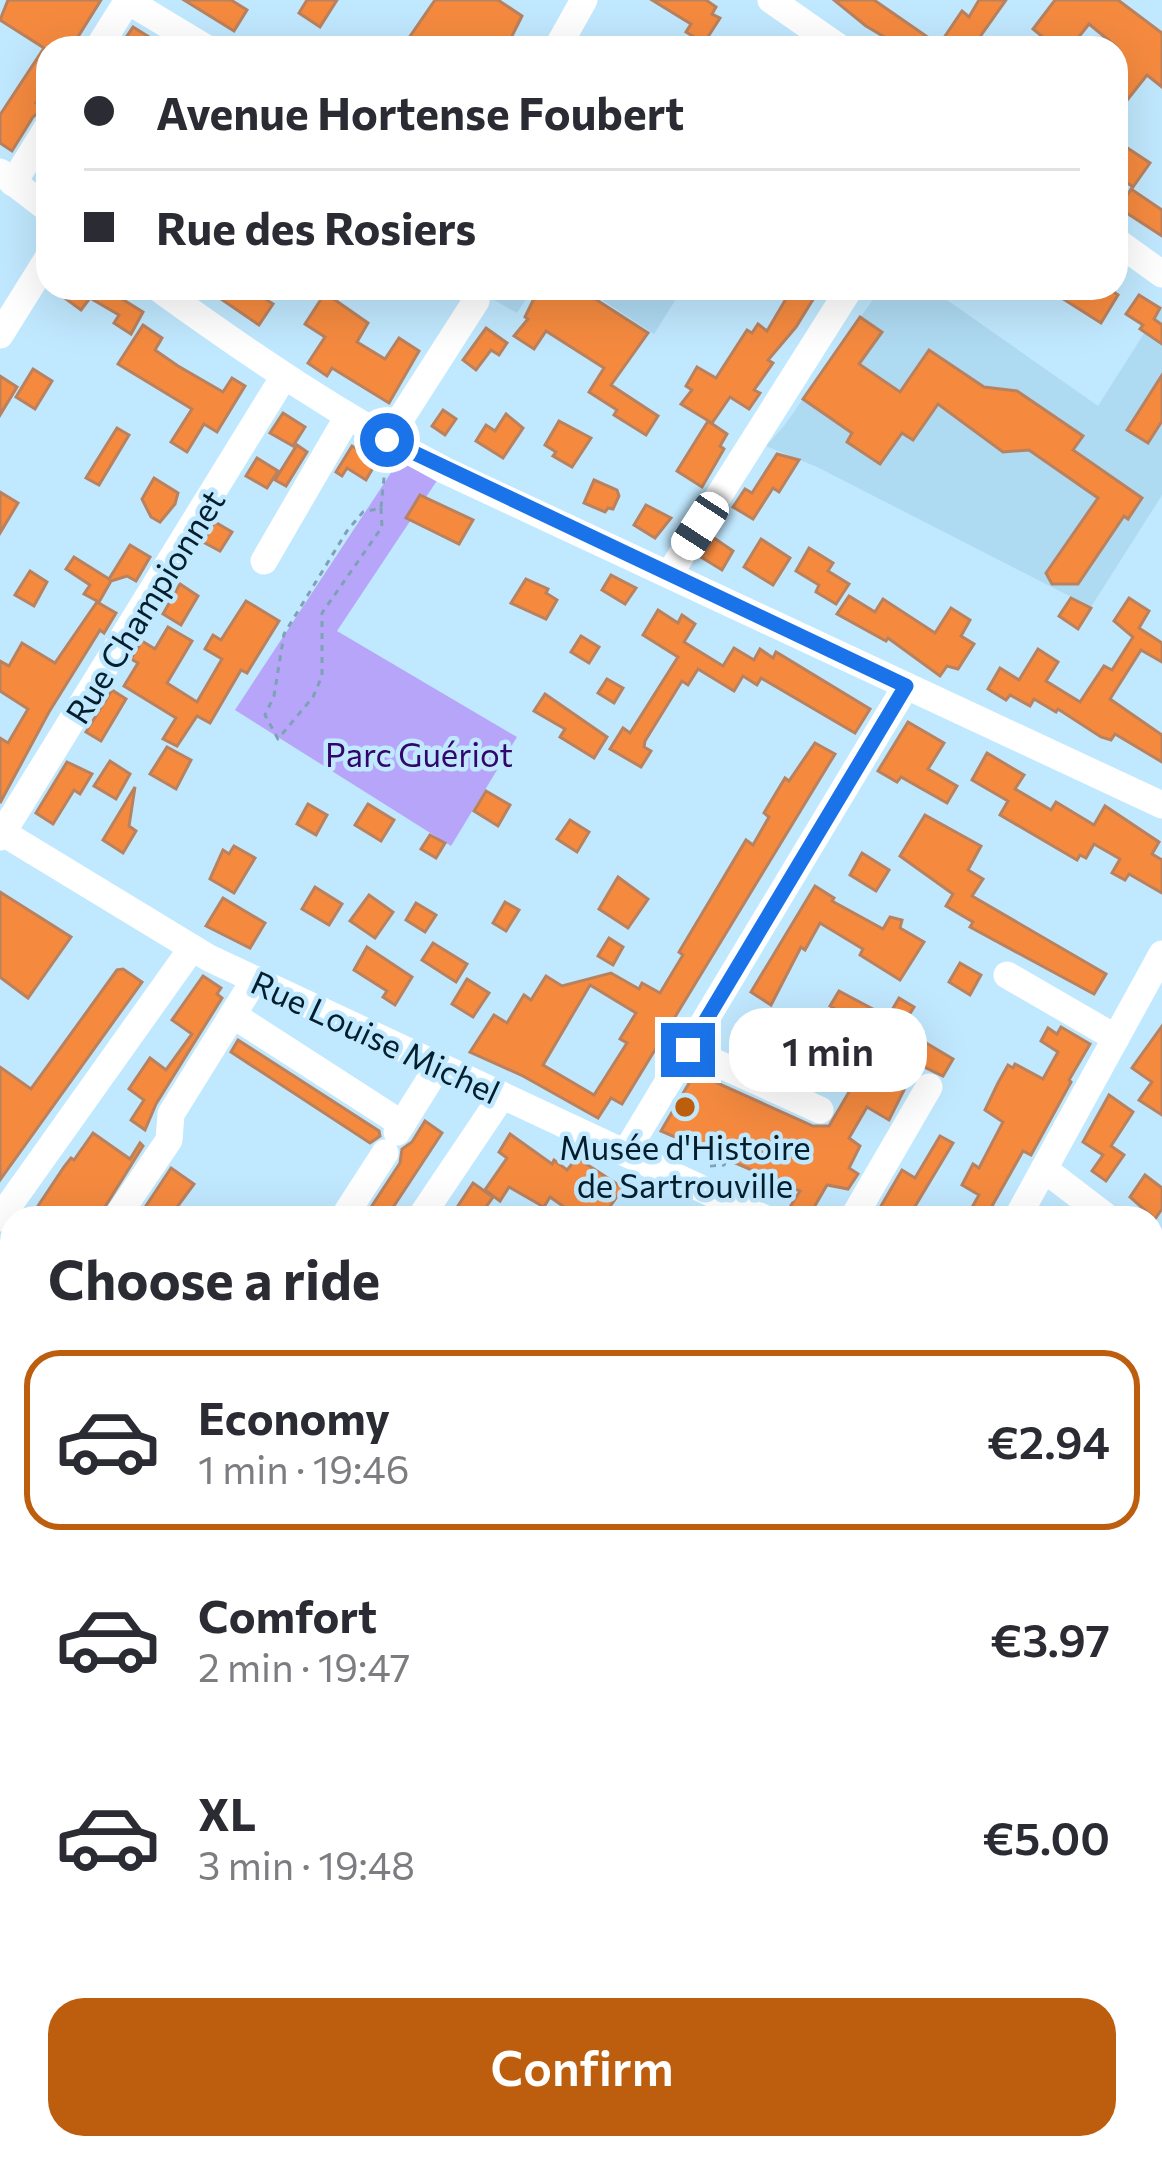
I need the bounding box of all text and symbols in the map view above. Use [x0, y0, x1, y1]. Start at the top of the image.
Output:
text: Avenue Hortense Foubert [156, 84, 684, 139]
text: Rue des Rosiers [156, 199, 476, 254]
route start [360, 413, 414, 467]
street label: Rue Championnet [56, 482, 232, 730]
car [665, 486, 735, 566]
park label: Parc Guériot [325, 733, 513, 774]
street label: Rue Louise Michel [245, 960, 507, 1112]
callout: 1 min [730, 1008, 928, 1092]
route end [661, 1023, 715, 1077]
text: 1 min [782, 1026, 874, 1074]
marker: Musée d'Histoire de Sartrouville [672, 1094, 698, 1120]
place label: Musée d'Histoire de Sartrouville [559, 1126, 811, 1205]
text: Choose a ride [48, 1245, 380, 1311]
icon: car [54, 1386, 162, 1494]
text: Economy [198, 1389, 390, 1444]
text: €2.94 [987, 1413, 1110, 1468]
text: 1 min · 19:46 [198, 1444, 409, 1492]
icon: car [54, 1584, 162, 1692]
text: Comfort [198, 1587, 377, 1642]
text: €3.97 [991, 1611, 1110, 1666]
text: 2 min · 19:47 [198, 1642, 410, 1690]
icon: car [54, 1782, 162, 1890]
text: XL [198, 1785, 256, 1840]
text: €5.00 [983, 1809, 1110, 1864]
text: 3 min · 19:48 [198, 1840, 415, 1888]
button: Confirm [48, 1998, 1116, 2136]

